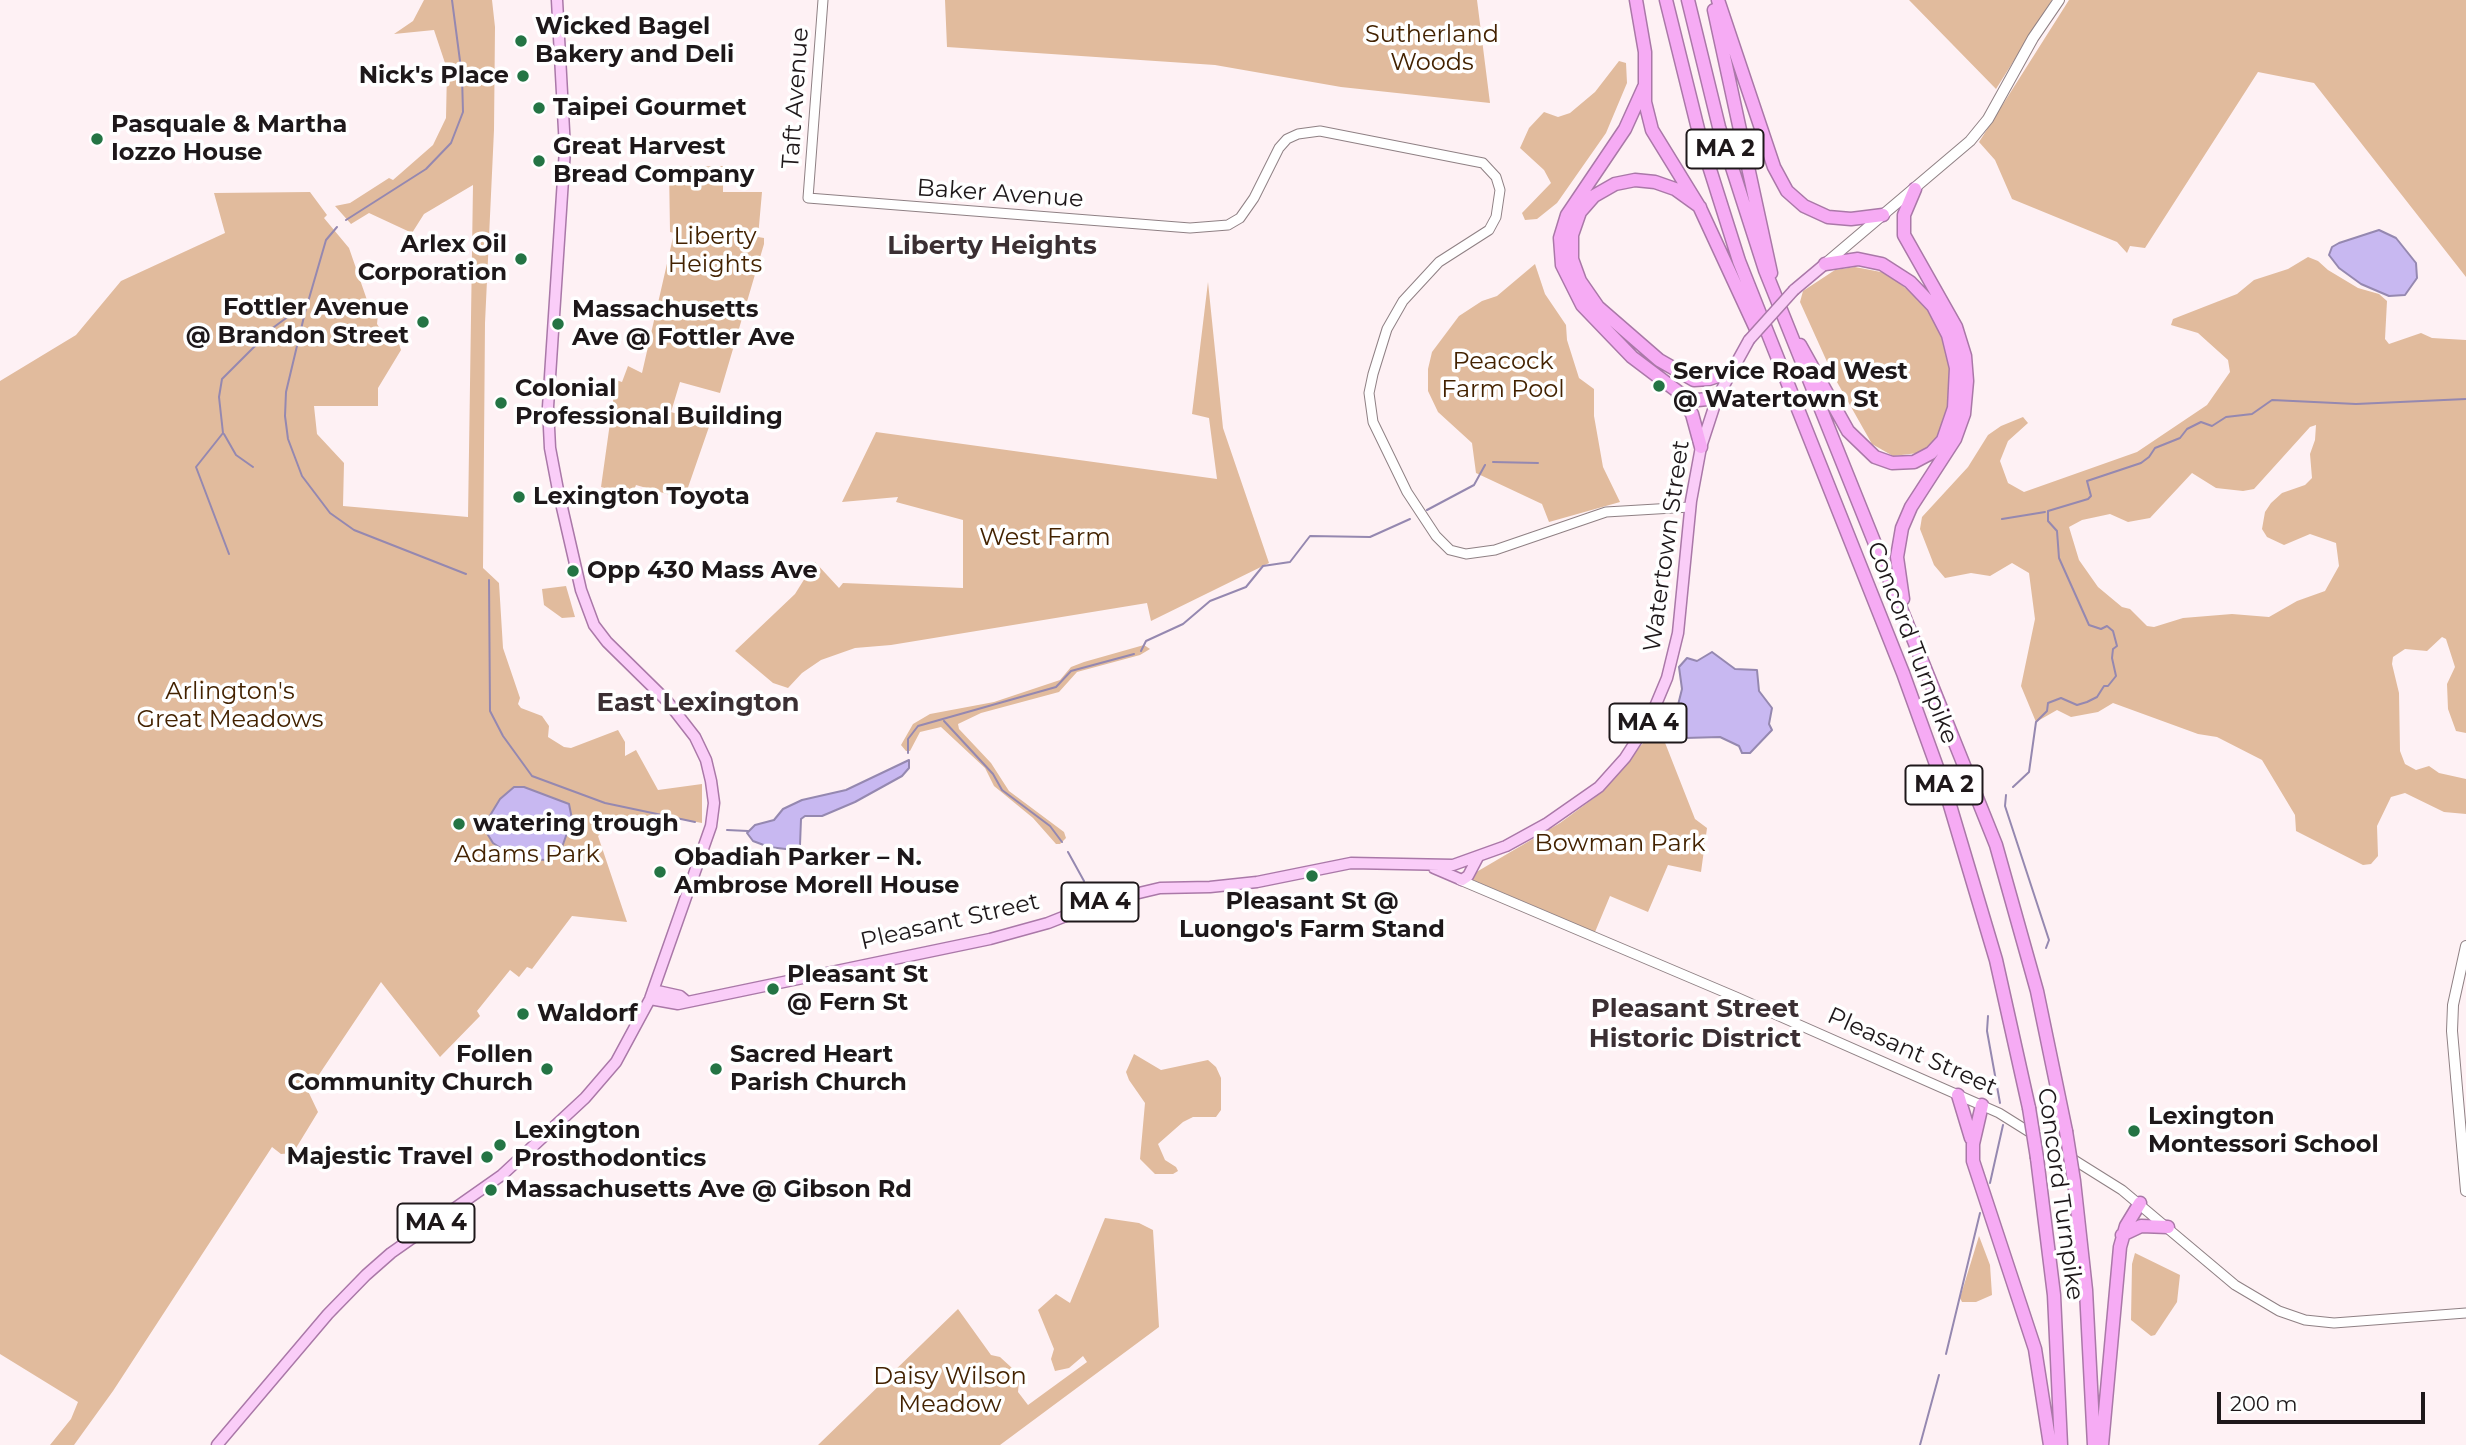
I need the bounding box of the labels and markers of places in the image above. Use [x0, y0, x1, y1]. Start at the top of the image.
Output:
place label: Wicked Bagel Bakery and Deli [535, 13, 734, 69]
marker: Wicked Bagel Bakery and Deli [513, 33, 529, 49]
place label: Nick's Place [359, 62, 509, 90]
marker: Nick's Place [515, 68, 531, 84]
place label: Taipei Gourmet [553, 94, 747, 122]
marker: Taipei Gourmet [531, 100, 547, 116]
place label: Pasquale & Martha Iozzo House [111, 111, 347, 167]
marker: Pasquale & Martha Iozzo House [89, 131, 105, 147]
place label: Great Harvest Bread Company [553, 133, 754, 189]
marker: Great Harvest Bread Company [531, 153, 547, 169]
place label: Arlex Oil Corporation [358, 231, 507, 287]
marker: Arlex Oil Corporation [513, 251, 529, 267]
place label: Fottler Avenue @ Brandon Street [186, 294, 409, 350]
place label: Massachusetts Ave @ Fottler Ave [572, 296, 795, 352]
marker: Fottler Avenue @ Brandon Street [415, 314, 431, 330]
marker: Massachusetts Ave @ Fottler Ave [550, 316, 566, 332]
place label: Service Road West @ Watertown St [1673, 358, 1908, 414]
place label: Colonial Professional Building [515, 375, 783, 431]
marker: Service Road West @ Watertown St [1651, 378, 1667, 394]
marker: Colonial Professional Building [493, 395, 509, 411]
place label: Lexington Toyota [533, 483, 750, 511]
marker: Lexington Toyota [511, 489, 527, 505]
place label: Opp 430 Mass Ave [587, 557, 818, 585]
marker: Opp 430 Mass Ave [565, 563, 581, 579]
place label: watering trough [473, 810, 679, 838]
marker: watering trough [451, 816, 467, 832]
place label: Obadiah Parker – N. Ambrose Morell House [674, 844, 959, 900]
marker: Obadiah Parker – N. Ambrose Morell House [652, 864, 668, 880]
marker: Pleasant St @ Luongo's Farm Stand [1304, 868, 1320, 884]
place label: Pleasant St @ Luongo's Farm Stand [1179, 888, 1445, 944]
place label: Pleasant St @ Fern St [787, 961, 929, 1017]
marker: Pleasant St @ Fern St [765, 981, 781, 997]
place label: Waldorf [537, 1000, 638, 1028]
marker: Waldorf [515, 1006, 531, 1022]
place label: Follen Community Church [287, 1041, 533, 1097]
place label: Sacred Heart Parish Church [730, 1041, 907, 1097]
marker: Follen Community Church [539, 1061, 555, 1077]
marker: Sacred Heart Parish Church [708, 1061, 724, 1077]
place label: Lexington Montessori School [2148, 1103, 2379, 1159]
place label: Lexington Prosthodontics [514, 1117, 706, 1173]
marker: Lexington Montessori School [2126, 1123, 2142, 1139]
marker: Lexington Prosthodontics [492, 1137, 508, 1153]
place label: Majestic Travel [286, 1143, 473, 1171]
marker: Majestic Travel [479, 1149, 495, 1165]
place label: Massachusetts Ave @ Gibson Rd [505, 1176, 912, 1204]
marker: Massachusetts Ave @ Gibson Rd [483, 1182, 499, 1198]

